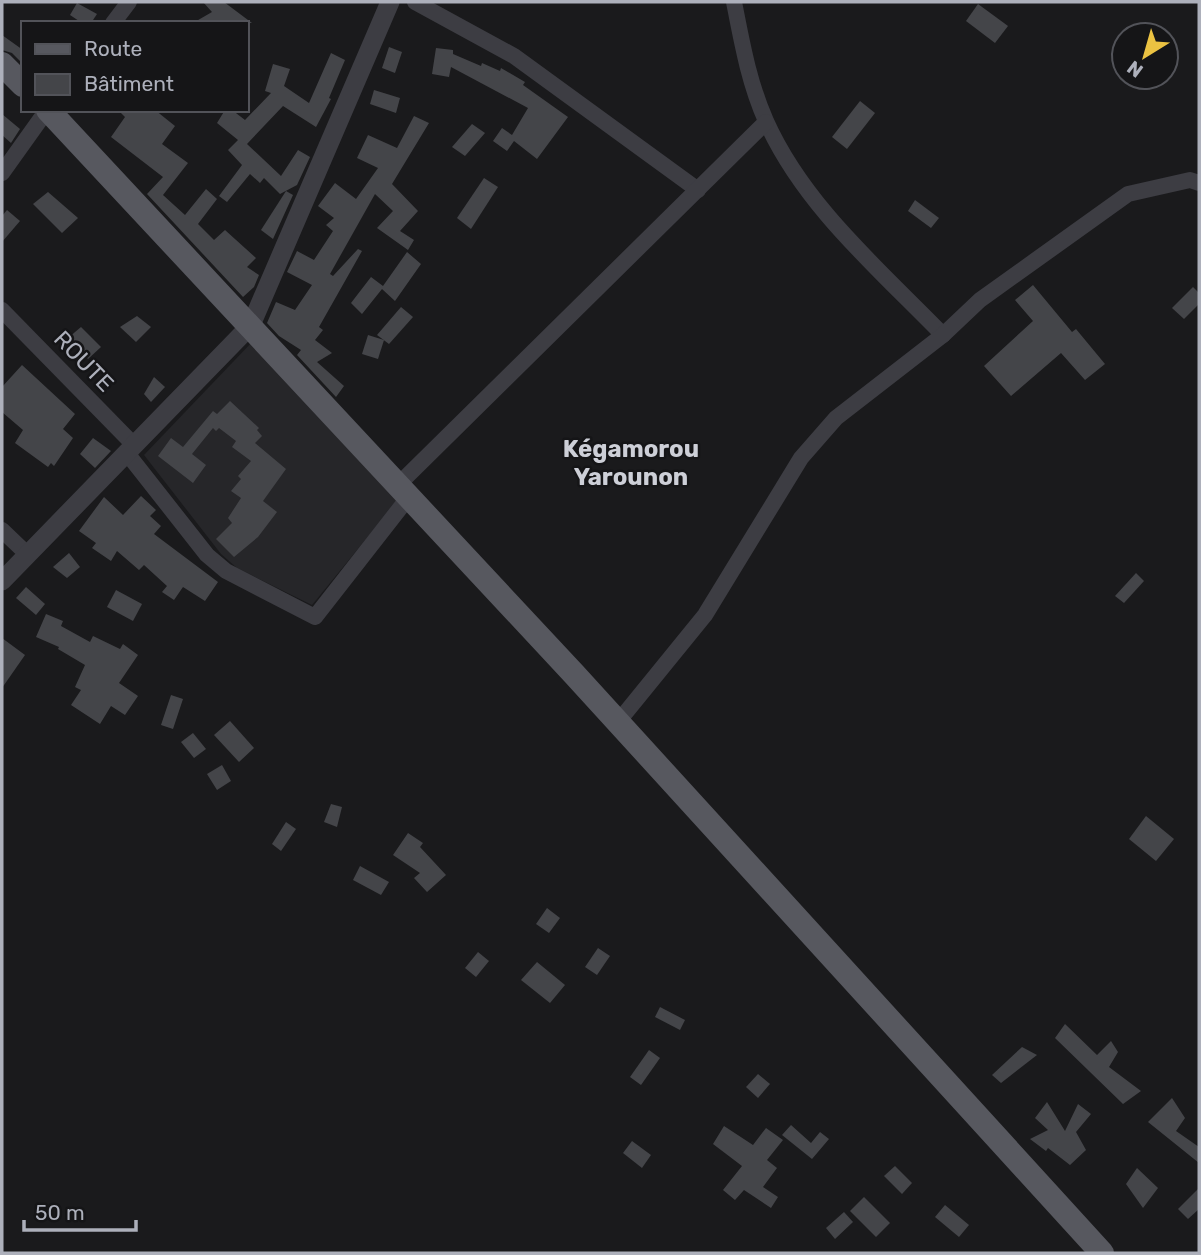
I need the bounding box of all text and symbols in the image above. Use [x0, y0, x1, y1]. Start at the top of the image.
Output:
legend [21, 21, 248, 112]
north arrow [1110, 21, 1180, 91]
text: Route [84, 36, 142, 61]
text: N [1123, 56, 1147, 82]
text: Bâtiment [84, 71, 174, 96]
street label: ROUTE [48, 325, 120, 397]
district label: Kégamorou Yarounon [563, 435, 699, 491]
scale bar [24, 1188, 136, 1232]
text: 50 m [35, 1200, 85, 1225]

